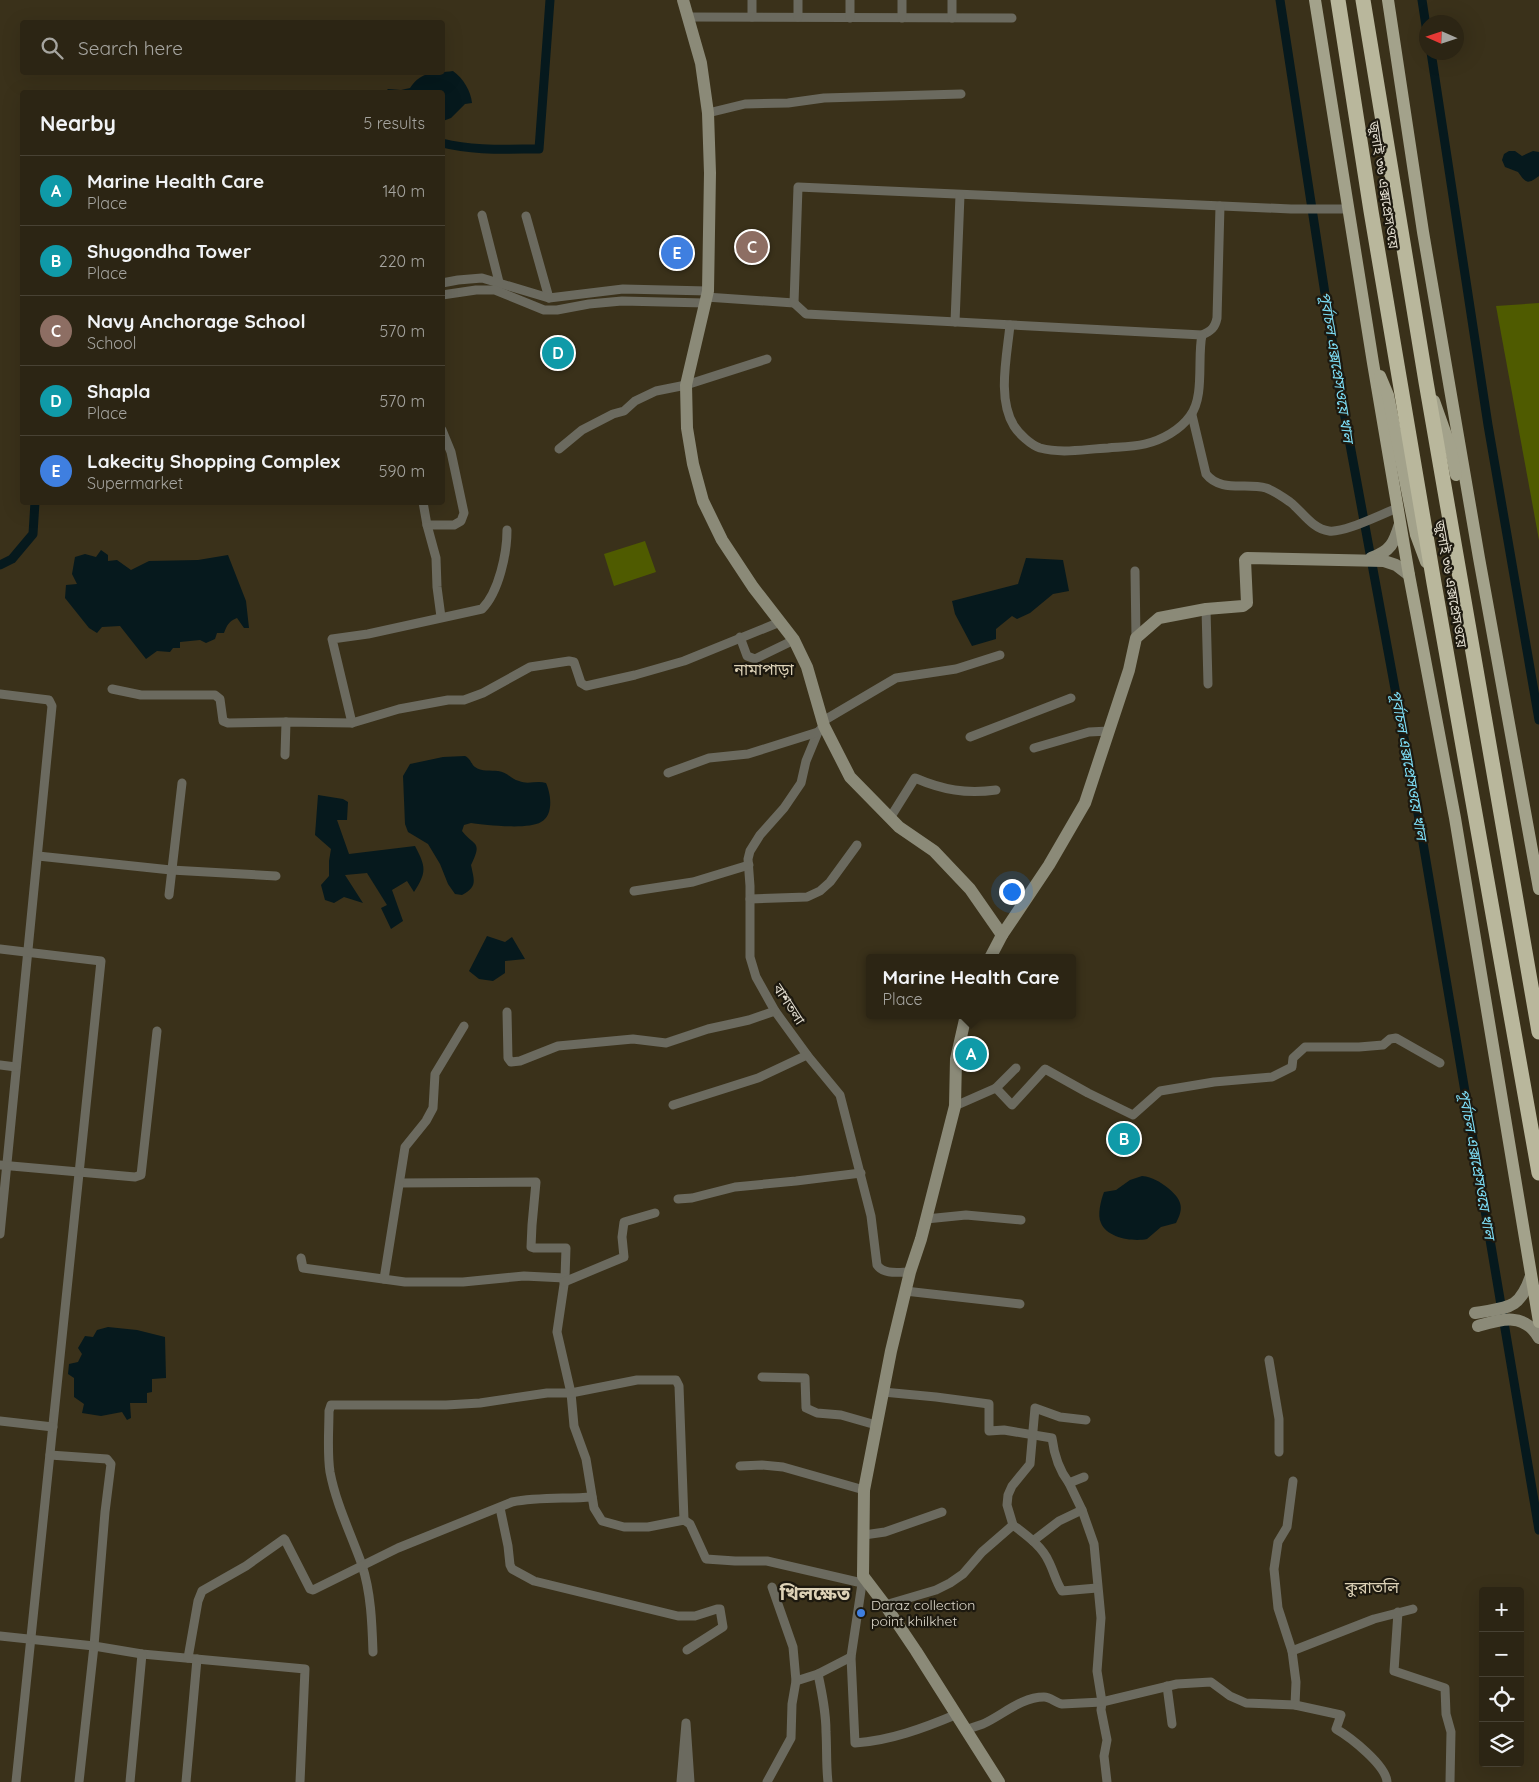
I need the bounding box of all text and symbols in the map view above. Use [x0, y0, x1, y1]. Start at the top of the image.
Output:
north arrow [1419, 15, 1464, 60]
search box [20, 20, 445, 75]
icon: search [38, 34, 66, 62]
text: Search here [78, 36, 183, 60]
text: Nearby [40, 110, 116, 136]
text: 5 results [364, 113, 425, 133]
street label: জুলাই ৩৬ এক্সপ্রেসওয়ে [1365, 119, 1403, 250]
text: Marine Health Care [87, 169, 264, 193]
text: A [51, 181, 61, 201]
text: 140 m [382, 181, 425, 201]
text: Place [87, 193, 127, 213]
pin: C [736, 228, 768, 266]
pin: E [661, 234, 693, 272]
text: Shugondha Tower [87, 239, 251, 263]
text: B [51, 251, 61, 271]
text: 220 m [379, 251, 425, 271]
text: Place [87, 263, 127, 283]
water label: পূর্বাচল এক্সপ্রেসওয়ে খাল [1316, 290, 1359, 447]
text: Navy Anchorage School [87, 309, 306, 333]
text: C [51, 321, 61, 341]
text: 570 m [380, 321, 425, 341]
text: School [87, 333, 136, 353]
pin: D [542, 334, 574, 372]
text: Shapla [87, 379, 150, 403]
text: D [50, 391, 62, 411]
text: 570 m [380, 391, 425, 411]
text: Place [87, 403, 127, 423]
text: Lakecity Shopping Complex [87, 449, 340, 473]
text: E [51, 461, 61, 481]
text: 590 m [379, 461, 425, 481]
text: Supermarket [87, 473, 183, 493]
street label: জুলাই ৩৬ এক্সপ্রেসওয়ে [1431, 518, 1471, 649]
district label: নামাপাড়া [733, 659, 794, 679]
water label: পূর্বাচল এক্সপ্রেসওয়ে খাল [1386, 688, 1432, 845]
your location [999, 879, 1025, 905]
popup [866, 954, 1076, 1019]
text: Marine Health Care [882, 965, 1060, 989]
street label: বাশতলা [769, 979, 809, 1028]
text: Place [882, 989, 923, 1009]
pin: A [955, 1035, 987, 1073]
water label: পূর্বাচল এক্সপ্রেসওয়ে খাল [1454, 1087, 1500, 1244]
pin: B [1108, 1120, 1140, 1158]
district label: কুরাতলি [1344, 1577, 1399, 1597]
district label: খিলক্ষেত [779, 1581, 851, 1605]
map controls [1479, 1587, 1524, 1767]
button: + [1479, 1587, 1524, 1632]
place label: Daraz collection point khilkhet [871, 1596, 975, 1630]
marker: Daraz collection point khilkhet [855, 1607, 867, 1619]
button: − [1479, 1632, 1524, 1677]
button: locate [1479, 1677, 1524, 1722]
button: layers [1479, 1722, 1524, 1767]

